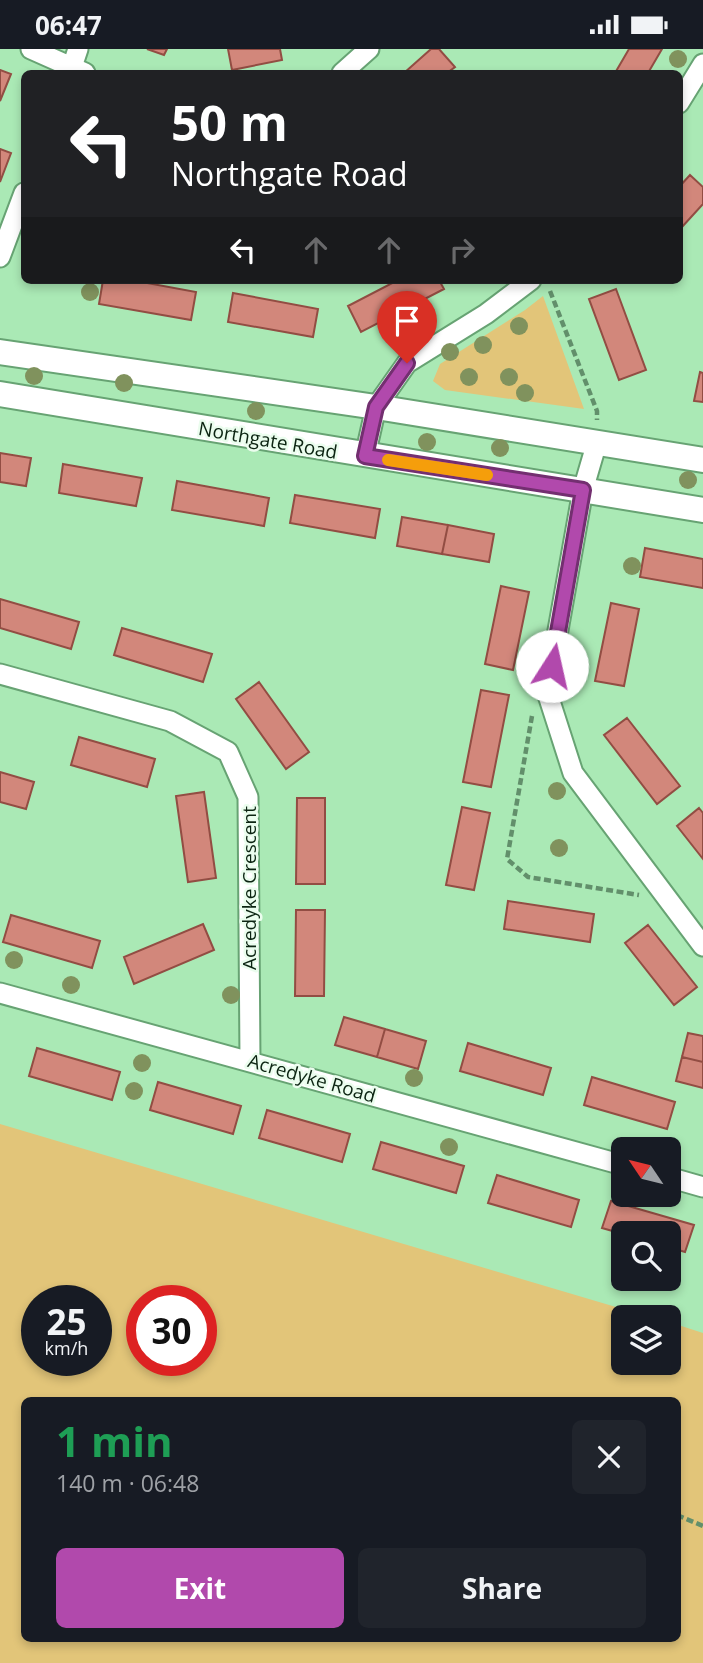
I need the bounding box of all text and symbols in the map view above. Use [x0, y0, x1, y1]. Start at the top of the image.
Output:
text: 06:47 [35, 7, 102, 43]
text: 50 m [171, 89, 288, 155]
icon: left [56, 98, 147, 189]
text: Northgate Road [171, 152, 408, 195]
icon: left [224, 231, 262, 269]
icon: ahead [297, 231, 335, 269]
icon: ahead [370, 231, 408, 269]
icon: right [443, 231, 481, 269]
pin [377, 291, 437, 363]
icon: arrive [388, 302, 426, 340]
street label: Northgate Road [197, 415, 339, 465]
position arrow [515, 629, 589, 703]
street label: Acredyke Crescent [236, 806, 262, 970]
street label: Acredyke Road [245, 1047, 379, 1109]
north arrow [611, 1137, 681, 1207]
map controls [611, 1137, 681, 1375]
button: search [611, 1221, 681, 1291]
speed limit sign: 30 [126, 1285, 217, 1376]
text: 25 [46, 1298, 87, 1345]
button: layers [611, 1305, 681, 1375]
text: km/h [45, 1336, 88, 1360]
text: 1 min [56, 1412, 173, 1469]
button: close [572, 1420, 646, 1494]
text: 140 m · 06:48 [56, 1467, 199, 1499]
button: Exit [56, 1548, 344, 1628]
button: Share [358, 1548, 646, 1628]

